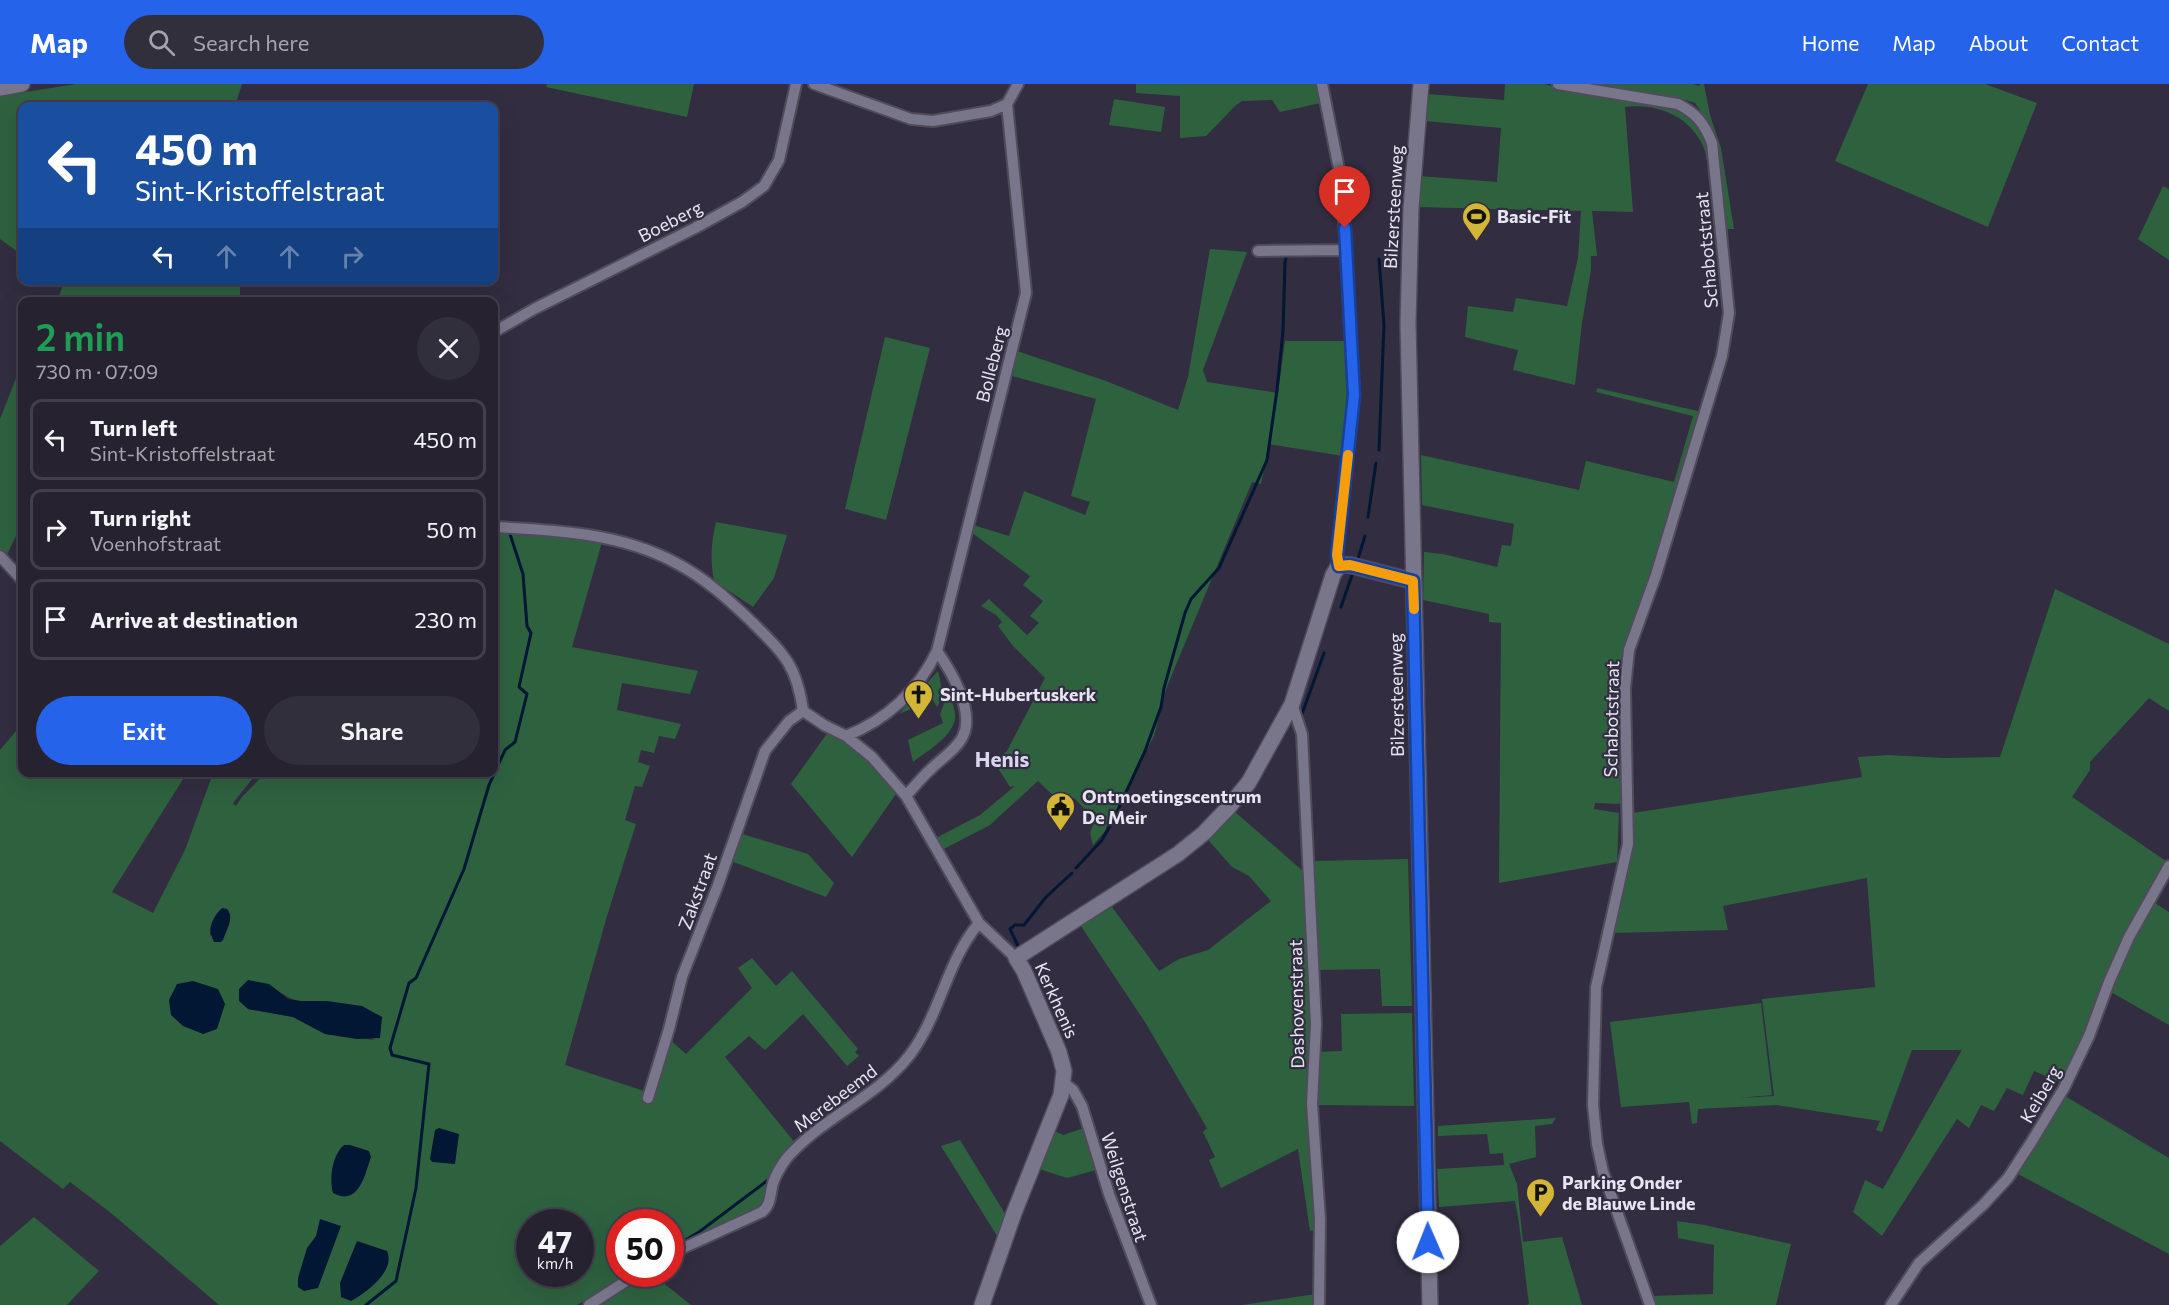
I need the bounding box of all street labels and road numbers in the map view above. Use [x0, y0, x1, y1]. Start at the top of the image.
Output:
street label: Bilzersteenweg [1379, 144, 1407, 269]
street label: Schabotstraat [1690, 191, 1722, 309]
street label: Boeberg [634, 195, 706, 246]
street label: Bolleberg [971, 323, 1011, 405]
street label: Bilzersteenweg [1384, 633, 1408, 757]
street label: Schabotstraat [1599, 661, 1623, 777]
street label: Zakstraat [673, 850, 721, 932]
street label: Dashovenstraat [1284, 939, 1308, 1069]
street label: Kerkhenis [1031, 959, 1083, 1041]
street label: Merebeemd [789, 1059, 881, 1137]
street label: Keiberg [2015, 1061, 2065, 1127]
street label: Weilgenstraat [1097, 1129, 1153, 1245]

